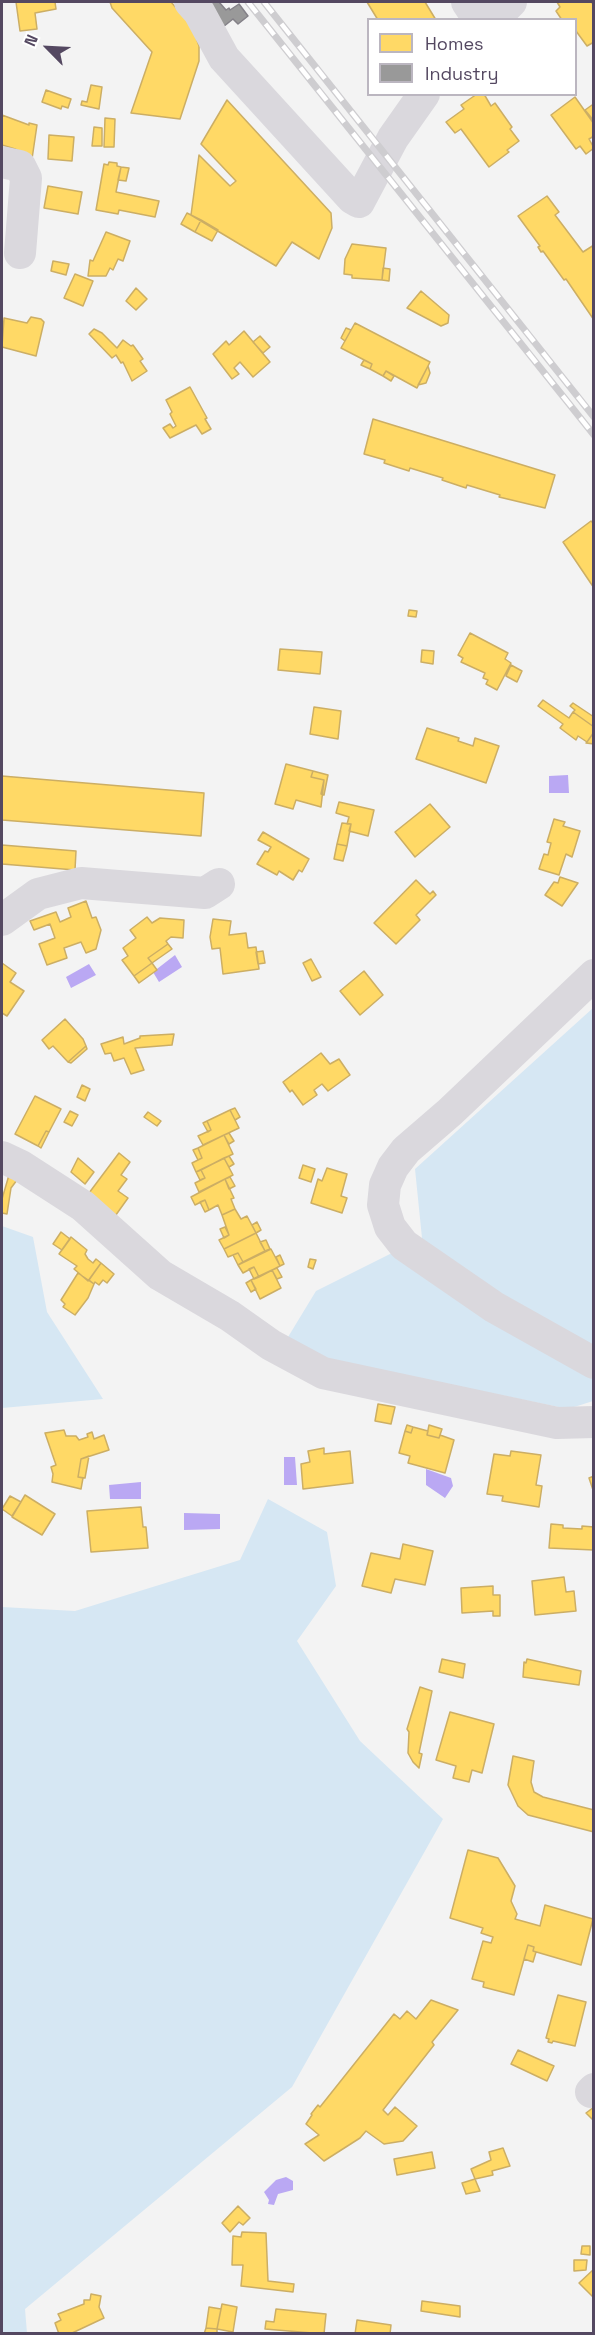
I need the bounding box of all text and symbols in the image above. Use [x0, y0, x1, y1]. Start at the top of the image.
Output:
north arrow [18, 18, 78, 78]
legend [367, 18, 577, 96]
text: N [19, 31, 43, 50]
text: Homes [425, 32, 484, 55]
text: Industry [425, 62, 498, 85]

